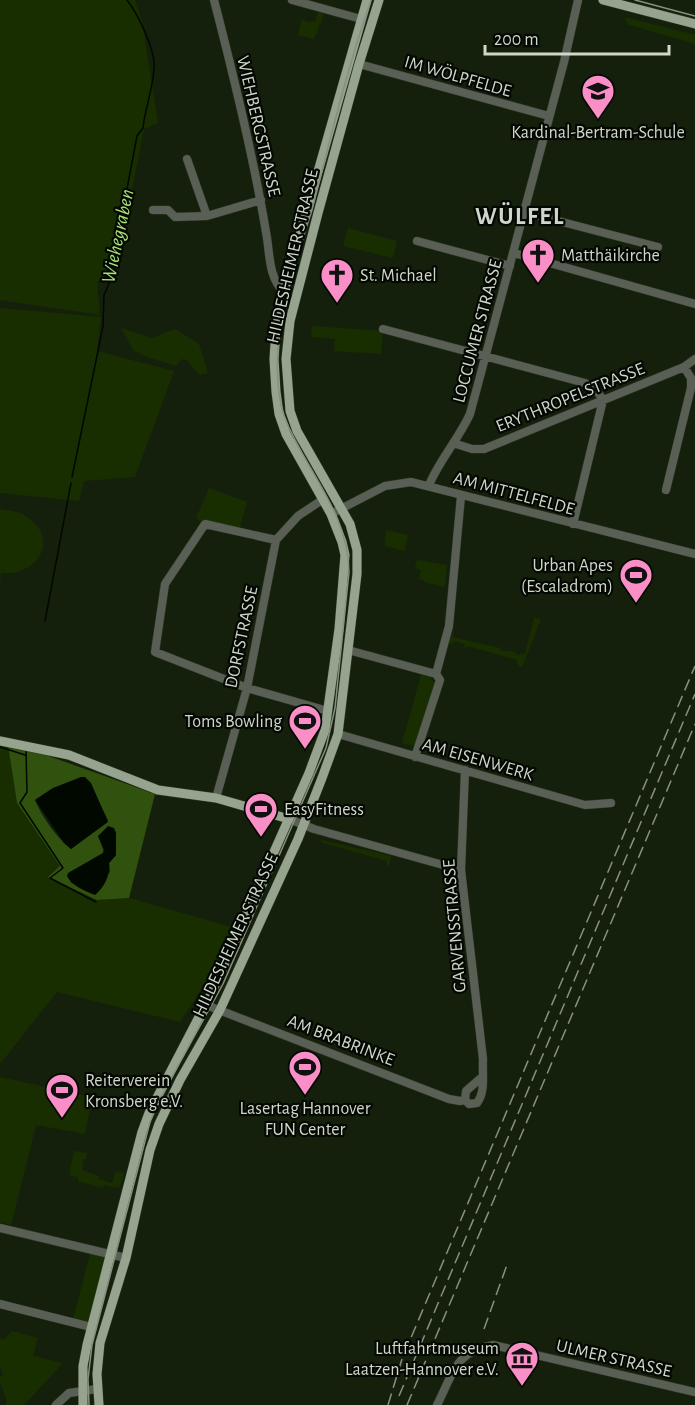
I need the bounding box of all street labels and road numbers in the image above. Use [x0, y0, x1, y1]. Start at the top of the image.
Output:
street label: IM WÖLPFELDE [402, 51, 514, 101]
street label: WIEHBERGSTRASSE [233, 54, 283, 199]
street label: HILDESHEIMER STRASSE [264, 167, 322, 345]
street label: LOCCUMER STRASSE [450, 258, 506, 405]
street label: ERYTHROPELSTRASSE [493, 360, 648, 436]
street label: AM MITTELFELDE [451, 469, 576, 519]
street label: DORFSTRASSE [222, 584, 262, 690]
street label: AM EISENWERK [420, 735, 536, 784]
street label: HILDESHEIMER STRASSE [190, 851, 282, 1020]
street label: GARVENSSTRASSE [440, 858, 470, 993]
street label: AM BRABRINKE [285, 1012, 397, 1070]
street label: ULMER STRASSE [554, 1337, 673, 1381]

